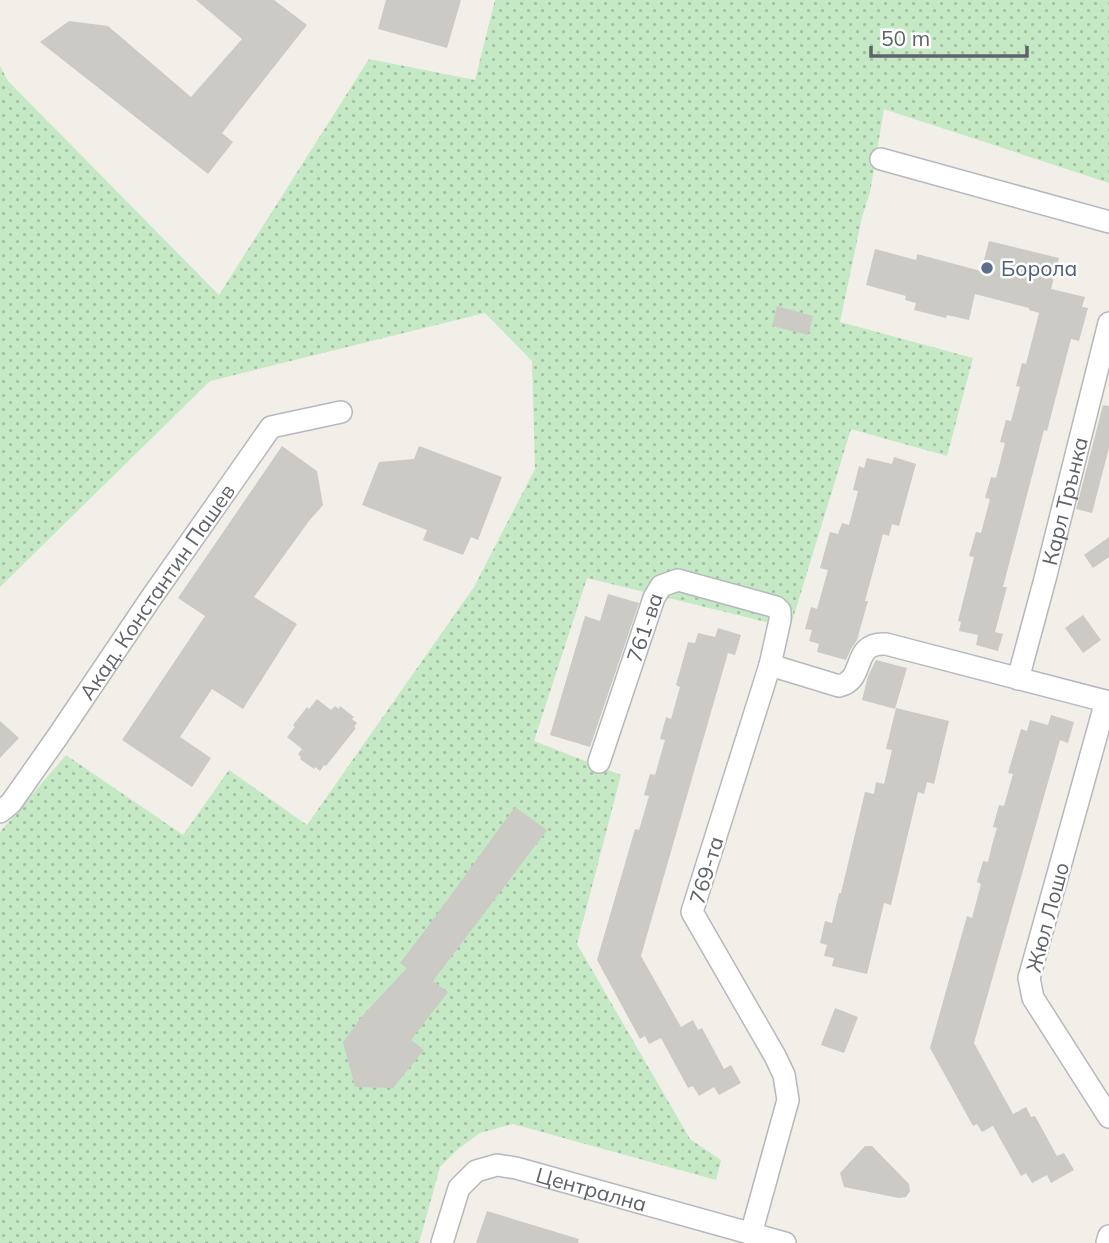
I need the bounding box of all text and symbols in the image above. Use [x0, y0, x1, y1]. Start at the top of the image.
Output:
scale bar [871, 14, 1027, 58]
text: 50 m [881, 25, 930, 51]
place label: Борола [1001, 255, 1077, 281]
marker: Борола [979, 260, 995, 276]
street label: Карл Трънка [1036, 434, 1093, 568]
street label: Акад. Константин Пашев [73, 479, 240, 704]
street label: 761-ва [620, 589, 668, 665]
street label: 769-та [683, 833, 729, 907]
street label: Жюл Лошо [1020, 859, 1074, 975]
street label: Централна [533, 1161, 650, 1217]

